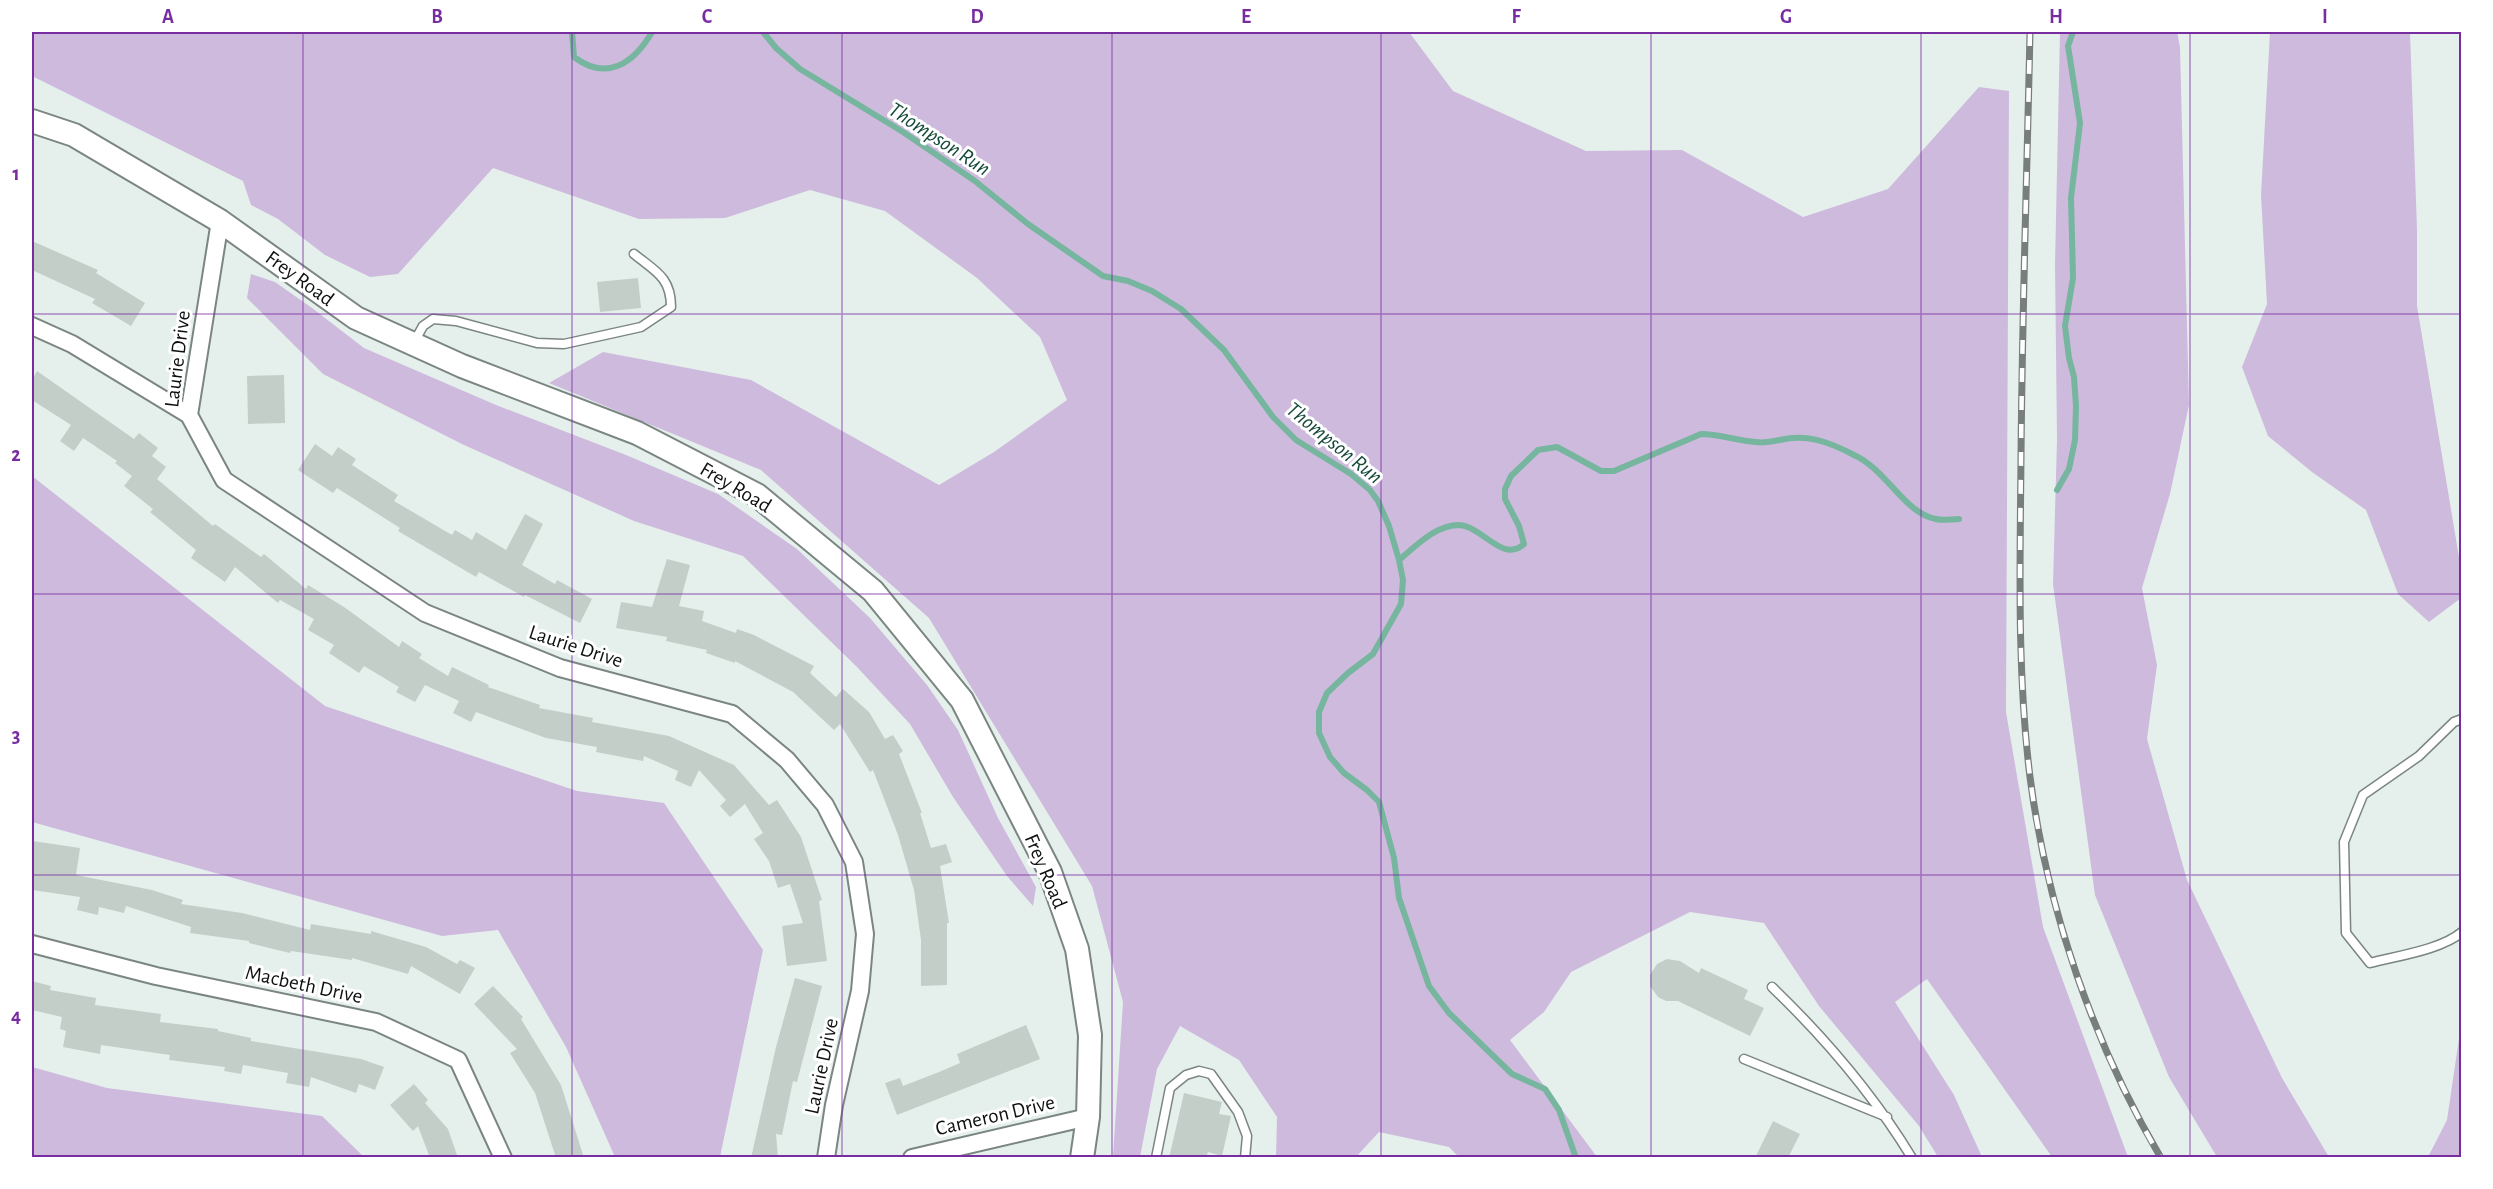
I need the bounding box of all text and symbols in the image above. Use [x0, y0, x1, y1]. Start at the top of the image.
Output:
text: A [162, 7, 174, 27]
text: B [431, 7, 443, 27]
text: C [702, 7, 713, 27]
text: D [970, 7, 984, 27]
text: E [1241, 7, 1251, 27]
text: F [1511, 7, 1521, 27]
text: G [1780, 7, 1792, 27]
text: H [2049, 7, 2063, 27]
text: I [2322, 7, 2328, 27]
water label: Thompson Run [884, 98, 994, 181]
text: 1 [12, 164, 20, 184]
street label: Frey Road [262, 247, 338, 310]
street label: Laurie Drive [161, 309, 194, 409]
water label: Thompson Run [1282, 398, 1386, 489]
text: 2 [11, 445, 21, 465]
street label: Frey Road [696, 458, 775, 517]
street label: Laurie Drive [526, 621, 626, 672]
text: 3 [12, 726, 20, 746]
street label: Frey Road [1020, 831, 1071, 912]
street label: Macbeth Drive [243, 962, 364, 1007]
text: 4 [11, 1006, 21, 1026]
street label: Laurie Drive [801, 1016, 842, 1116]
street label: Cameron Drive [933, 1092, 1057, 1139]

